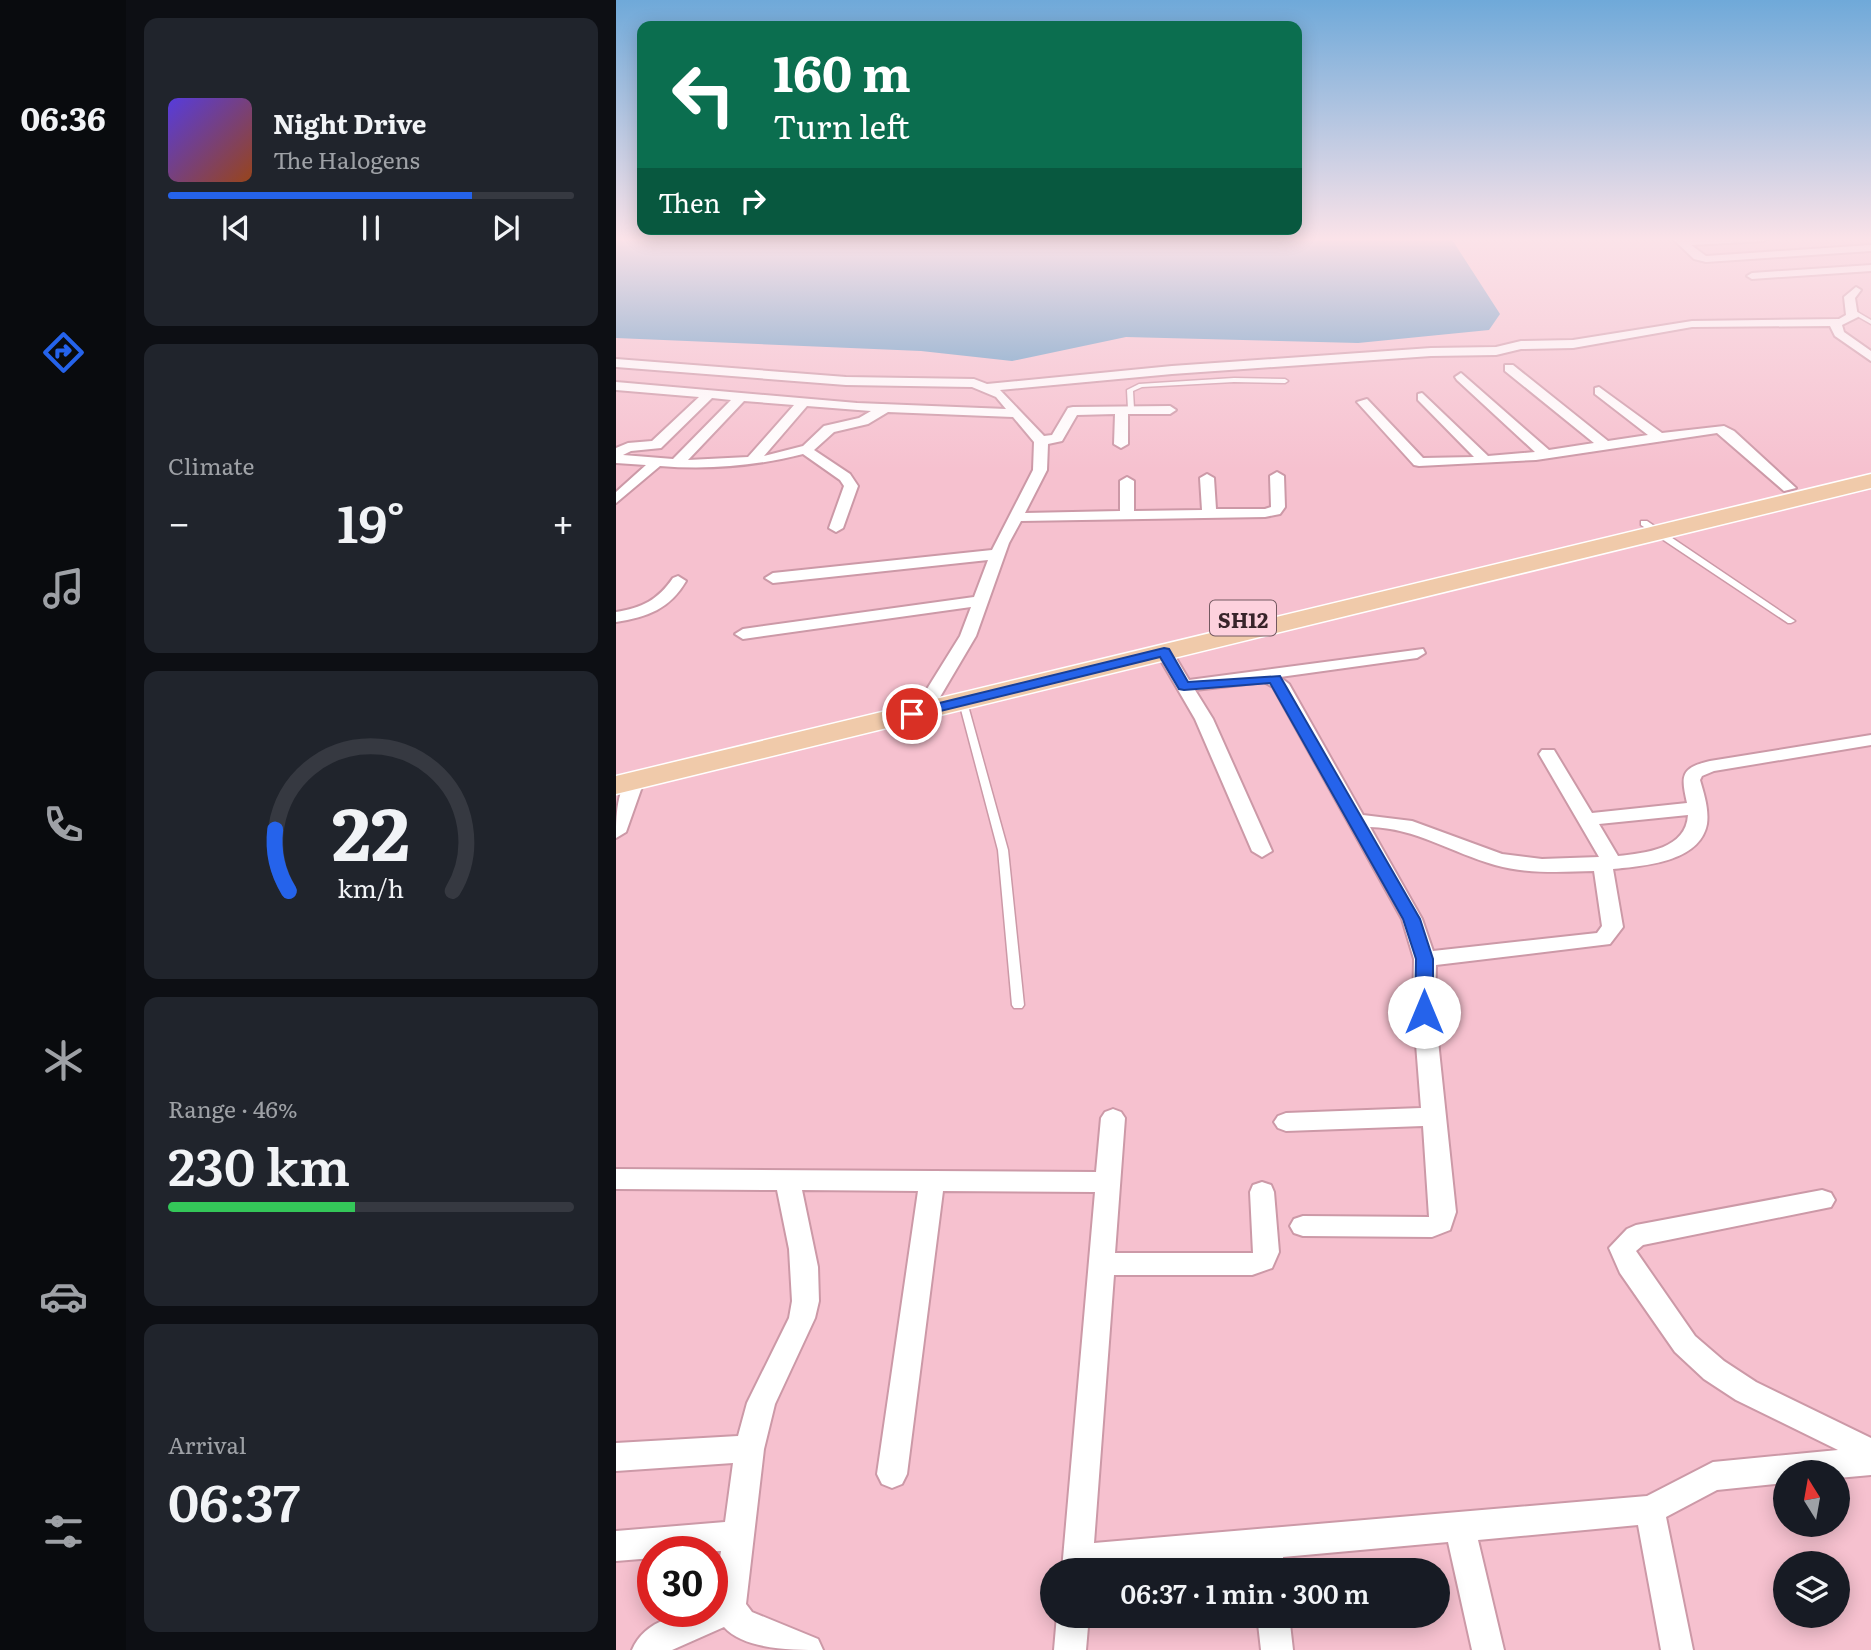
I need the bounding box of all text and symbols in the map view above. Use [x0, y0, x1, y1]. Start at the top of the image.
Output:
text: 160 m [773, 34, 911, 107]
icon: left [658, 49, 749, 140]
text: 06:36 [20, 93, 106, 141]
text: Turn left [773, 101, 910, 149]
text: Night Drive [273, 103, 427, 142]
text: The Halogens [273, 142, 420, 176]
text: Then [658, 182, 720, 221]
icon: right [734, 182, 772, 220]
icon: previous [217, 209, 255, 247]
icon: pause [352, 209, 390, 247]
icon: next [487, 209, 525, 247]
icon: directions [39, 328, 88, 377]
text: Climate [168, 448, 254, 482]
text: 19° [337, 482, 405, 559]
text: − [168, 492, 190, 549]
text: + [552, 492, 574, 549]
icon: music [39, 564, 88, 613]
road number: SH12 [1210, 600, 1276, 636]
pin [882, 684, 942, 744]
icon: arrive [893, 695, 931, 733]
text: 22 [332, 775, 410, 883]
icon: phone [39, 800, 88, 849]
text: km/h [338, 869, 404, 906]
position arrow [1387, 975, 1461, 1049]
icon: climate [39, 1036, 88, 1085]
text: Range · 46% [168, 1091, 298, 1125]
text: 230 km [168, 1125, 350, 1202]
icon: car [39, 1272, 88, 1321]
text: Arrival [168, 1427, 247, 1461]
north arrow [1773, 1460, 1850, 1536]
map controls [1773, 1460, 1850, 1628]
text: 06:37 [168, 1461, 300, 1538]
icon: filters [39, 1507, 88, 1556]
speed limit sign: 30 [637, 1536, 728, 1627]
button: layers [1773, 1551, 1850, 1628]
text: 06:37 · 1 min · 300 m [1121, 1573, 1369, 1612]

